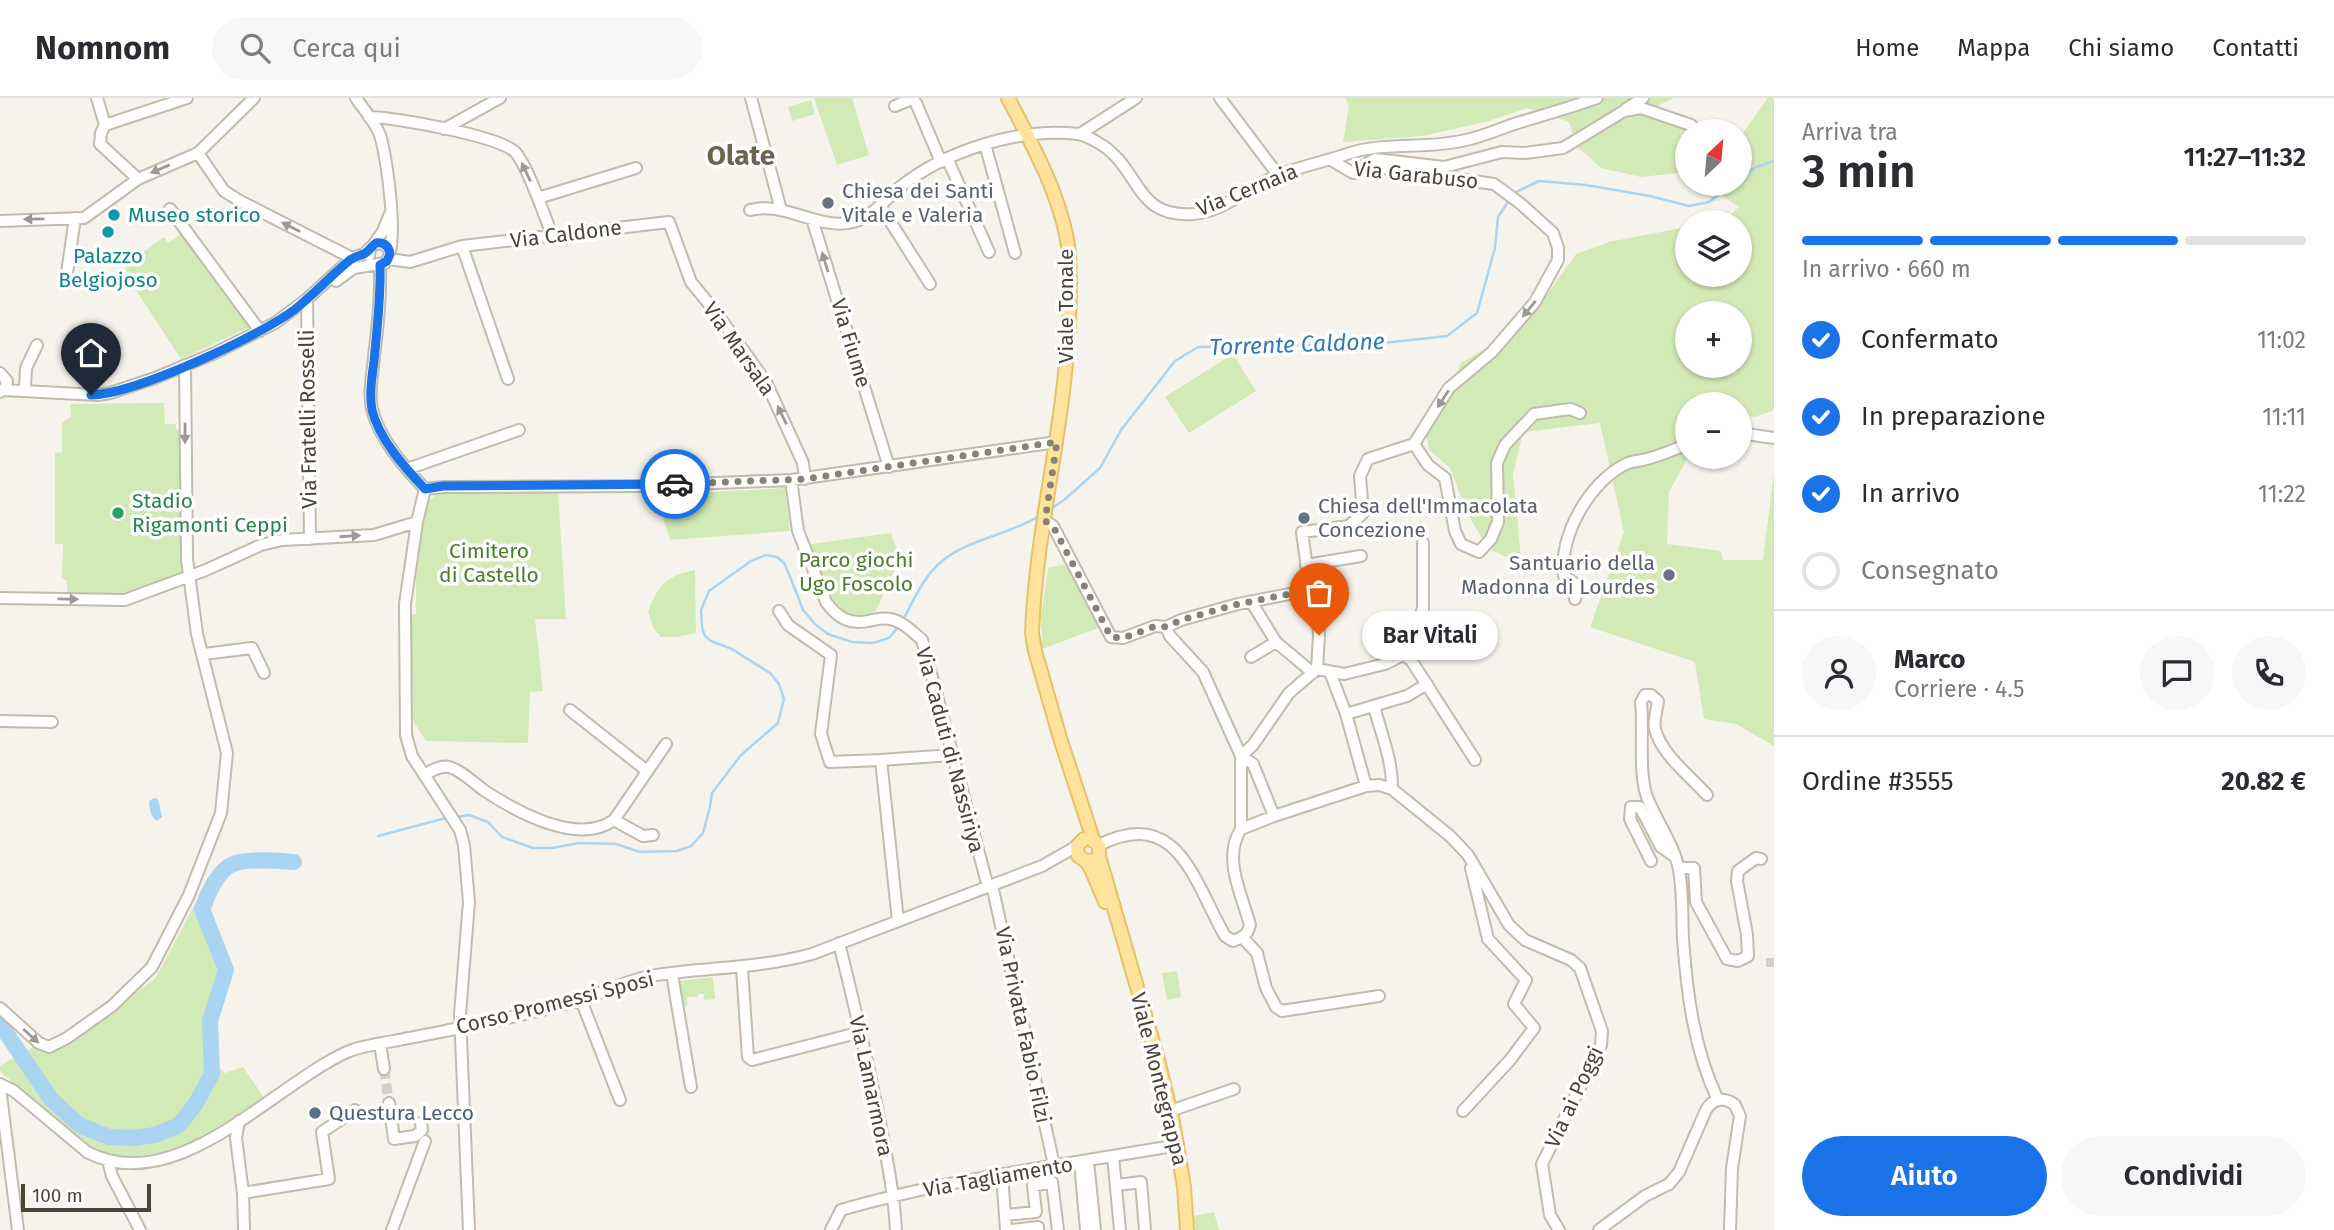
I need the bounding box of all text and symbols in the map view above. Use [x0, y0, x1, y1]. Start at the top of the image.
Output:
search box [212, 17, 702, 80]
text: Nomnom [35, 28, 170, 68]
icon: search [236, 29, 274, 67]
text: Cerca qui [292, 33, 401, 64]
text: Home [1855, 34, 1919, 62]
text: Mappa [1957, 34, 2030, 62]
text: Chi siamo [2068, 34, 2174, 62]
text: Contatti [2212, 34, 2299, 62]
text: Arriva tra [1802, 118, 1898, 146]
north arrow [1675, 119, 1752, 196]
map controls [1675, 119, 1752, 469]
district label: Olate [707, 139, 775, 172]
text: 11:27–11:32 [2183, 142, 2306, 173]
text: 3 min [1802, 144, 1916, 199]
street label: Via Garabuso [1353, 156, 1479, 194]
street label: Via Cernaia [1193, 158, 1301, 222]
one-way arrow [520, 162, 531, 182]
one-way arrow [149, 164, 170, 175]
place label: Chiesa dei Santi Vitale e Valeria [842, 178, 994, 228]
marker: Chiesa dei Santi Vitale e Valeria [820, 195, 836, 211]
place label: Museo storico [128, 202, 261, 228]
marker: Museo storico [106, 207, 122, 223]
button: layers [1675, 210, 1752, 287]
one-way arrow [22, 213, 44, 225]
street label: Via Caldone [509, 214, 623, 254]
one-way arrow [281, 221, 301, 232]
marker: Palazzo Belgiojoso [100, 224, 116, 240]
place label: Palazzo Belgiojoso [58, 243, 158, 293]
street label: Viale Tonale [1053, 249, 1079, 363]
one-way arrow [819, 251, 830, 272]
text: In arrivo · 660 m [1802, 255, 1971, 283]
street label: Via Fiume [825, 295, 877, 391]
street label: Via Marsala [697, 297, 781, 401]
one-way arrow [1521, 299, 1536, 317]
button: + [1675, 301, 1752, 378]
icon: check [1802, 321, 1840, 359]
pin [61, 323, 121, 395]
text: Confermato [1861, 324, 1999, 355]
text: 11:02 [2257, 326, 2306, 354]
water label: Torrente Caldone [1209, 327, 1385, 361]
street label: Via Fratelli Rosselli [293, 329, 323, 509]
icon: home [72, 334, 110, 372]
one-way arrow [1436, 389, 1449, 408]
button: − [1675, 392, 1752, 469]
icon: check [1802, 398, 1840, 436]
text: In preparazione [1861, 401, 2046, 432]
text: 11:11 [2262, 403, 2306, 431]
one-way arrow [776, 405, 788, 425]
one-way arrow [179, 423, 191, 445]
courier [640, 449, 710, 519]
icon: car [656, 465, 694, 503]
icon: check [1802, 475, 1840, 513]
text: In arrivo [1861, 478, 1960, 509]
text: 11:22 [2258, 480, 2306, 508]
place label: Stadio Rigamonti Ceppi [132, 488, 288, 538]
place label: Chiesa dell'Immacolata Concezione [1318, 493, 1538, 543]
marker: Stadio Rigamonti Ceppi [110, 505, 126, 521]
marker: Chiesa dell'Immacolata Concezione [1296, 510, 1312, 526]
one-way arrow [339, 531, 361, 542]
park label: Cimitero di Castello [439, 538, 539, 588]
park label: Parco giochi Ugo Foscolo [799, 547, 913, 597]
place label: Santuario della Madonna di Lourdes [1461, 550, 1655, 600]
text: Consegnato [1861, 555, 1999, 586]
pin [1289, 563, 1349, 635]
marker: Santuario della Madonna di Lourdes [1661, 567, 1677, 583]
icon: bag [1300, 574, 1338, 612]
one-way arrow [57, 593, 79, 605]
callout: Bar Vitali [1361, 610, 1498, 660]
text: Bar Vitali [1382, 621, 1478, 649]
button: person [1802, 636, 1876, 710]
button: chat [2140, 636, 2214, 710]
button: phone [2232, 636, 2306, 710]
street label: Via Caduti di Nassiriya [910, 644, 990, 856]
text: Marco [1894, 644, 1965, 675]
text: Corriere · 4.5 [1894, 675, 2025, 703]
text: Ordine #3555 [1802, 766, 1953, 797]
text: 20.82 € [2221, 766, 2306, 797]
street label: Via Privata Fabio Filzi [990, 925, 1056, 1125]
street label: Corso Promessi Sposi [453, 966, 657, 1040]
street label: Viale Montegrappa [1125, 990, 1193, 1168]
street label: Via Lamarmora [843, 1013, 899, 1159]
one-way arrow [22, 1028, 40, 1044]
street label: Via ai Poggi [1539, 1042, 1609, 1152]
place label: Questura Lecco [329, 1100, 474, 1126]
marker: Questura Lecco [307, 1105, 323, 1121]
button: Aiuto [1802, 1136, 2047, 1216]
button: Condividi [2061, 1136, 2306, 1216]
street label: Via Tagliamento [921, 1151, 1075, 1203]
scale bar [21, 1181, 150, 1213]
text: 100 m [32, 1184, 83, 1207]

